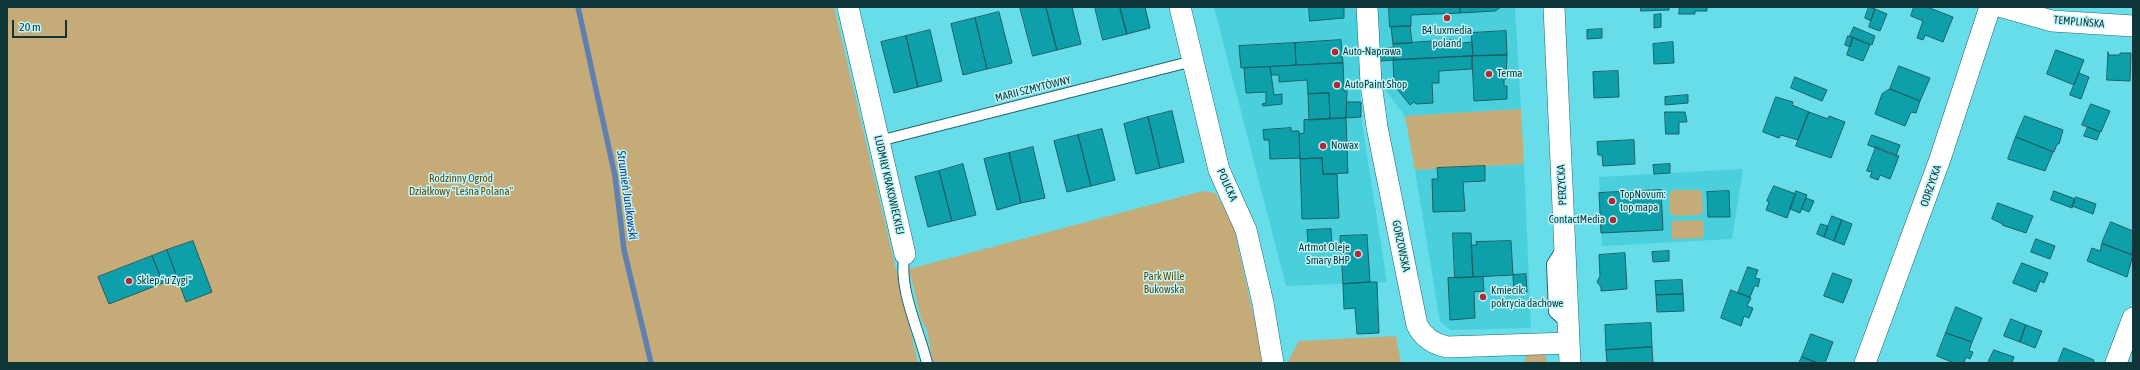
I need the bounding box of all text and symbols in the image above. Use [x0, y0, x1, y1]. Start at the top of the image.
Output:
scale bar [14, 12, 69, 38]
marker: B4 luxmedia poland [1442, 13, 1452, 23]
street label: TEMPLIŃSKA [2053, 13, 2105, 31]
text: 20 m [19, 20, 41, 34]
place label: B4 luxmedia poland [1422, 24, 1472, 50]
place label: Auto-Naprawa [1343, 45, 1401, 59]
marker: Auto-Naprawa [1330, 47, 1340, 57]
place label: Terma [1497, 67, 1522, 81]
marker: Terma [1484, 69, 1494, 79]
street label: MARII SZMYTÓWNY [994, 73, 1072, 105]
place label: AutoPaint Shop [1345, 78, 1407, 92]
marker: AutoPaint Shop [1332, 80, 1342, 90]
street label: LUDMIŁY KRAKOWIECKIEJ [871, 134, 907, 236]
place label: Nowax [1331, 139, 1359, 153]
marker: Nowax [1318, 141, 1328, 151]
water label: Strumień Junikowski [614, 149, 640, 241]
street label: ODRZYCKA [1918, 163, 1944, 209]
street label: PERZYCKA [1554, 164, 1570, 206]
street label: POLICKA [1214, 167, 1240, 203]
park label: Rodzinny Ogród Działkowy "Leśna Polana" [409, 172, 513, 198]
place label: TopNovum: top mapa [1620, 188, 1666, 214]
marker: TopNovum: top mapa [1607, 196, 1617, 206]
place label: ContactMedia [1549, 213, 1605, 227]
marker: ContactMedia [1608, 215, 1618, 225]
street label: GORZOWSKA [1389, 219, 1413, 273]
place label: Artmot Oleje Smary BHP [1299, 241, 1350, 267]
marker: Artmot Oleje Smary BHP [1353, 249, 1363, 259]
park label: Park Wille Bukowska [1143, 270, 1185, 296]
place label: Sklep "u Zygi" [137, 274, 192, 288]
marker: Sklep "u Zygi" [124, 276, 134, 286]
place label: Kmiecik: pokrycia dachowe [1491, 284, 1563, 310]
marker: Kmiecik: pokrycia dachowe [1478, 292, 1488, 302]

